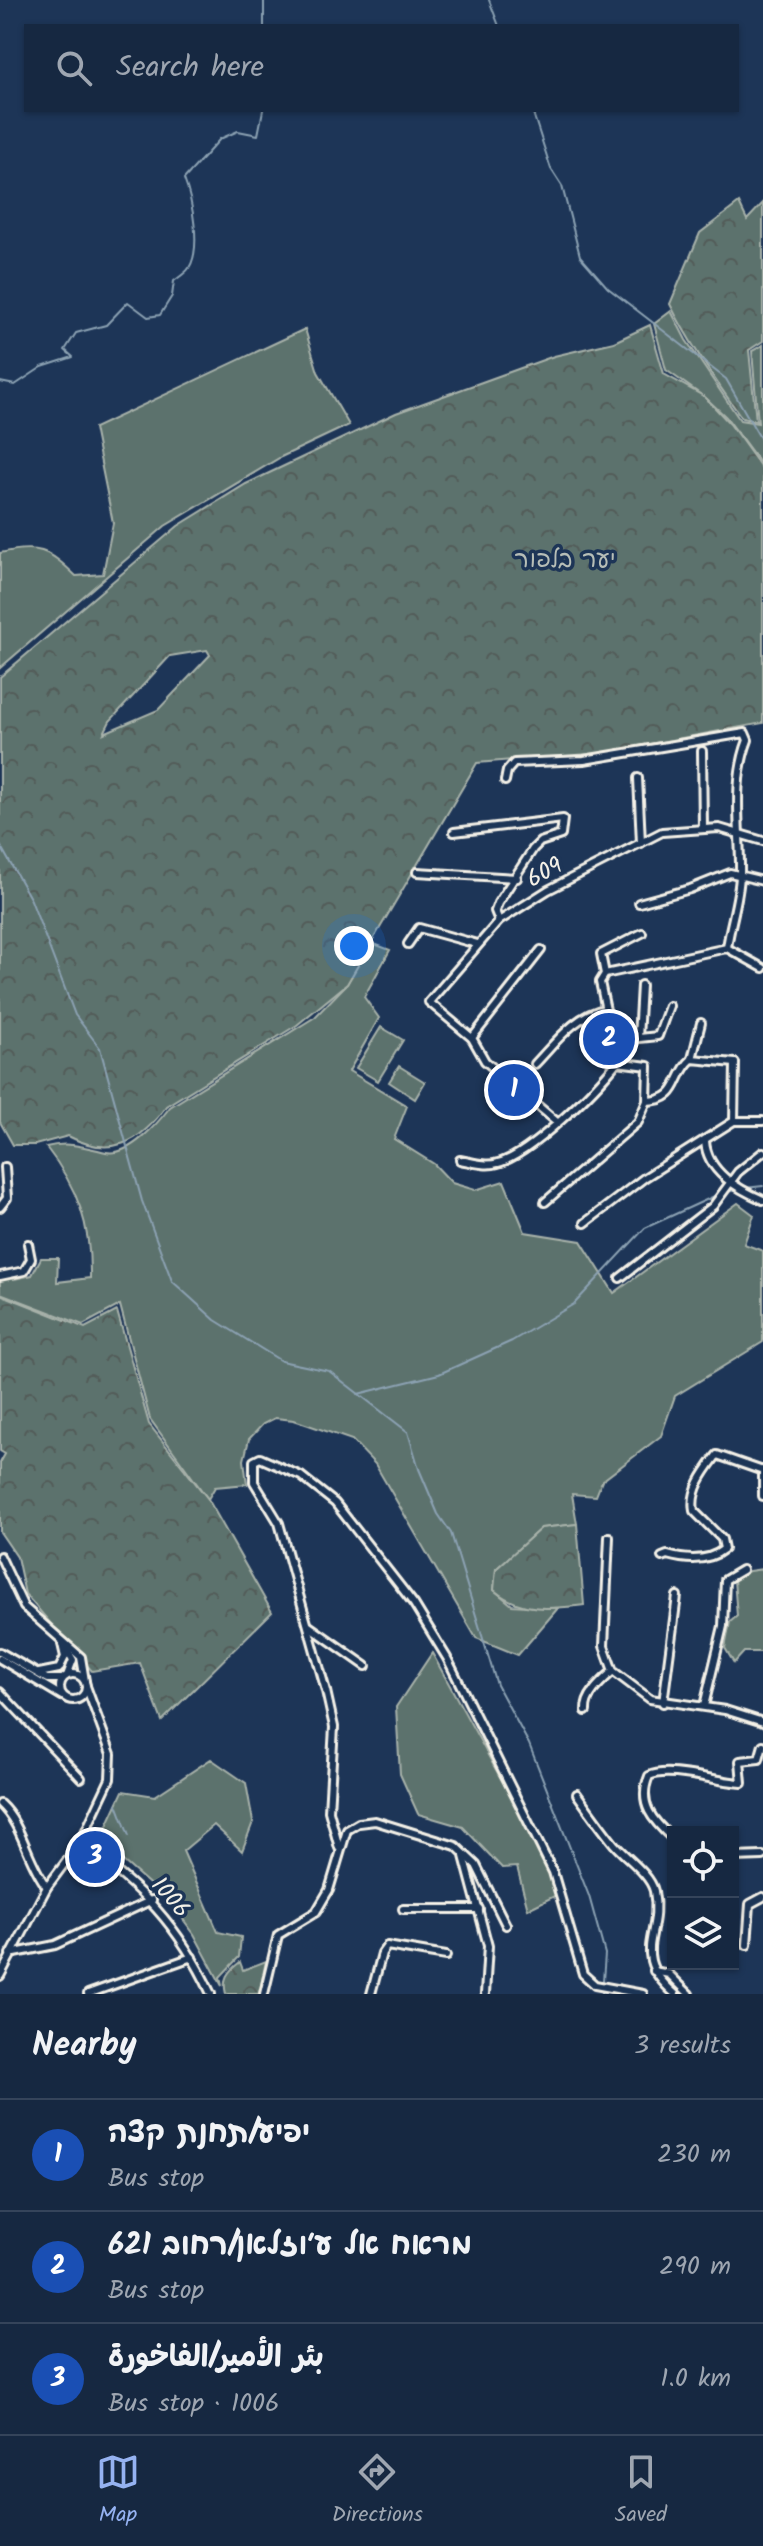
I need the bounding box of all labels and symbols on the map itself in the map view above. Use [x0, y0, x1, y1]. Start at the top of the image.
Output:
park label: יער בלפור [514, 541, 616, 580]
street label: 609 [519, 847, 571, 899]
your location [334, 926, 374, 966]
pin: 2 [583, 1009, 635, 1069]
pin: 1 [488, 1060, 540, 1120]
pin: 3 [69, 1827, 121, 1887]
street label: 1006 [141, 1868, 199, 1928]

